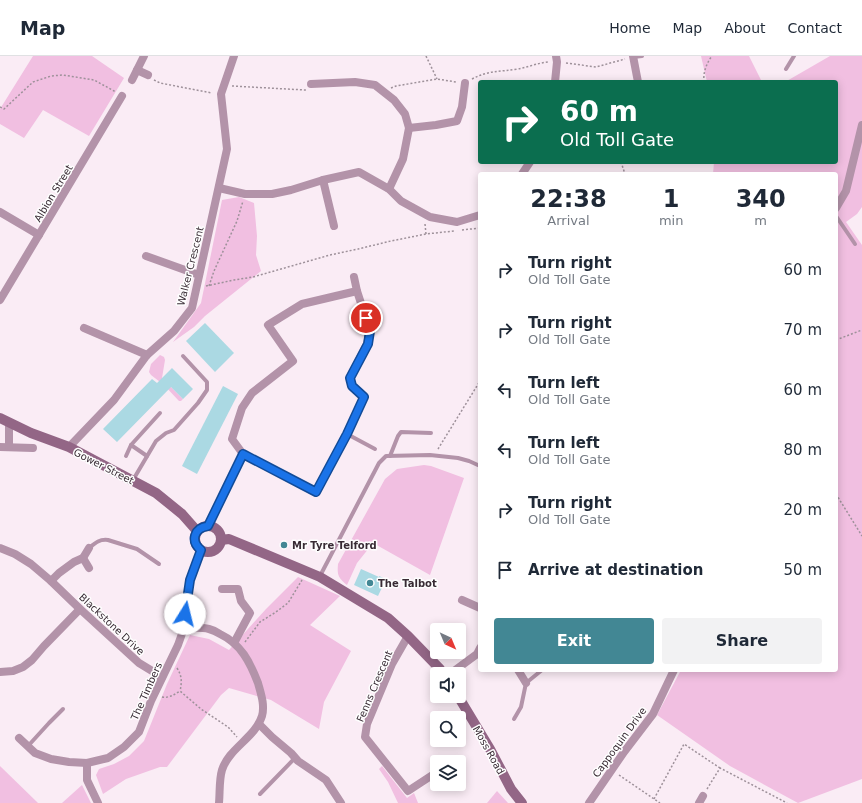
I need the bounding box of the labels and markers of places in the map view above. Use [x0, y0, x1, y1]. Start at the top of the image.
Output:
pin [349, 301, 383, 335]
marker: Mr Tyre Telford [279, 540, 289, 550]
place label: Mr Tyre Telford [292, 540, 377, 551]
marker: The Talbot [365, 578, 375, 588]
place label: The Talbot [378, 578, 437, 589]

